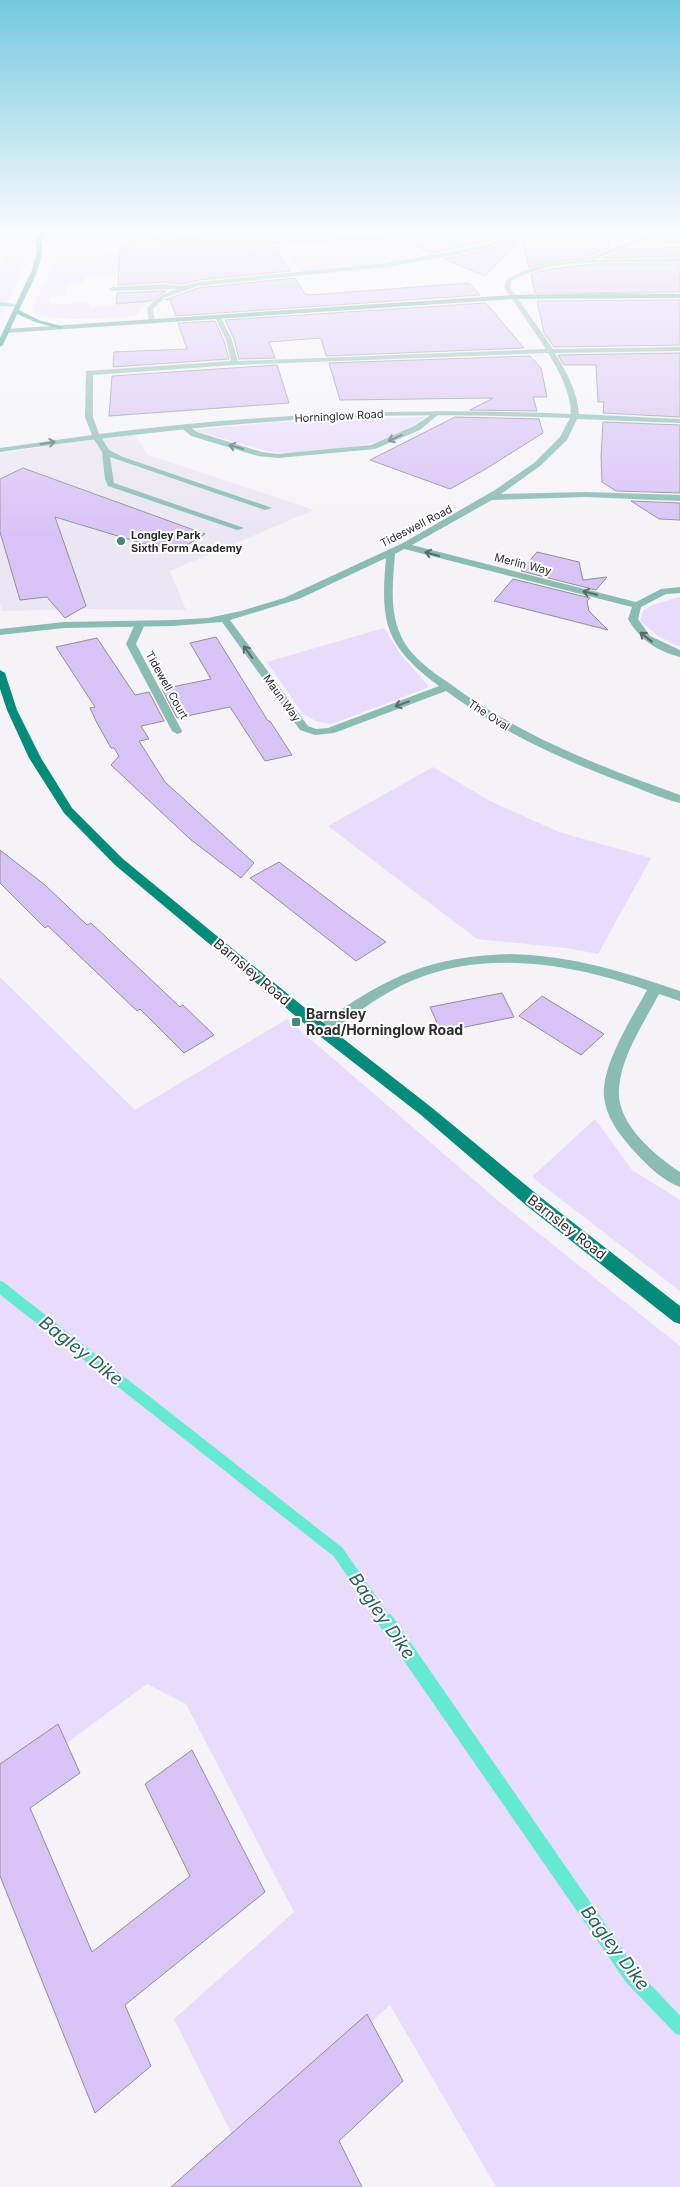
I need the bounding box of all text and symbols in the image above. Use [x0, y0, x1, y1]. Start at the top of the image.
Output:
street label: Horninglow Road [294, 407, 384, 425]
one-way arrow [388, 434, 403, 443]
one-way arrow [40, 438, 56, 448]
one-way arrow [229, 441, 245, 451]
street label: Tideswell Road [378, 502, 454, 550]
place label: Longley Park Sixth Form Academy [131, 528, 243, 555]
marker: Longley Park Sixth Form Academy [115, 535, 127, 547]
one-way arrow [424, 548, 440, 558]
street label: Merlin Way [493, 550, 553, 578]
one-way arrow [582, 588, 598, 597]
one-way arrow [640, 632, 653, 643]
one-way arrow [243, 646, 254, 659]
street label: Tidewell Court [143, 649, 192, 722]
street label: Maun Way [260, 672, 304, 724]
street label: The Oval [466, 696, 512, 734]
one-way arrow [394, 700, 410, 709]
street label: Barnsley Road [210, 935, 294, 1009]
place label: Barnsley Road/Horninglow Road [306, 1005, 463, 1038]
marker: Barnsley Road/Horninglow Road [290, 1016, 302, 1028]
street label: Barnsley Road [525, 1191, 610, 1263]
water label: Bagley Dike [35, 1311, 127, 1390]
water label: Bagley Dike [345, 1568, 420, 1663]
water label: Bagley Dike [577, 1901, 654, 1994]

